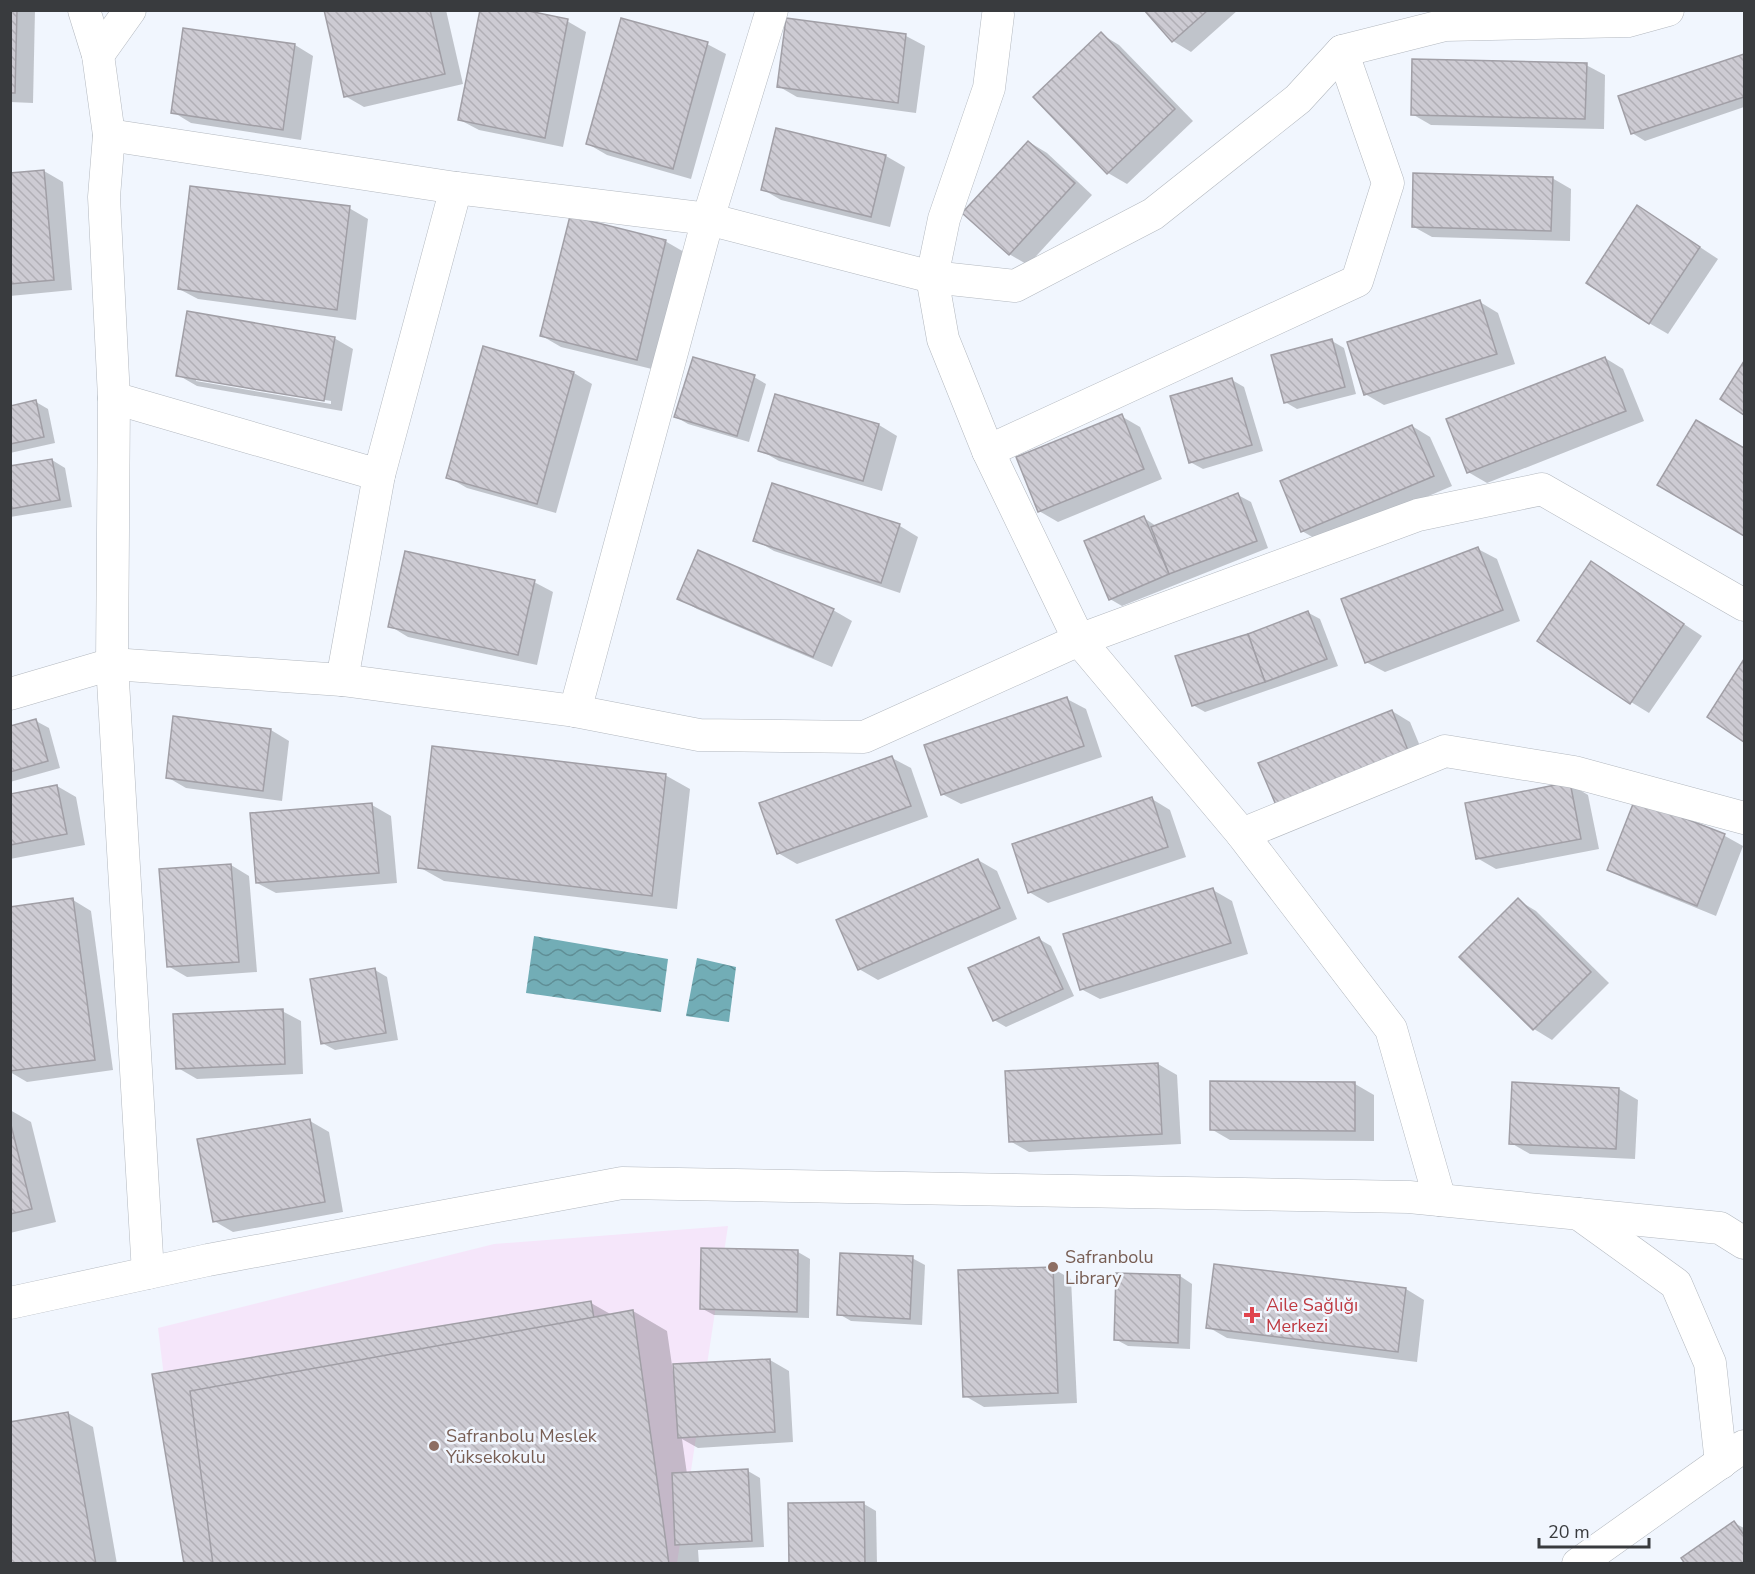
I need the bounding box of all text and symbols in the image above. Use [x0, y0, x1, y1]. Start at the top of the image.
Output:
place label: Safranbolu Library [1065, 1245, 1154, 1290]
marker: Safranbolu Library [1046, 1260, 1060, 1274]
place label: Aile Sağlığı Merkezi [1266, 1293, 1358, 1338]
marker: Aile Sağlığı Merkezi [1243, 1306, 1261, 1324]
place label: Safranbolu Meslek Yüksekokulu [445, 1424, 598, 1469]
marker: Safranbolu Meslek Yüksekokulu [427, 1439, 441, 1453]
scale bar [1539, 1511, 1648, 1549]
text: 20 m [1548, 1520, 1590, 1544]

